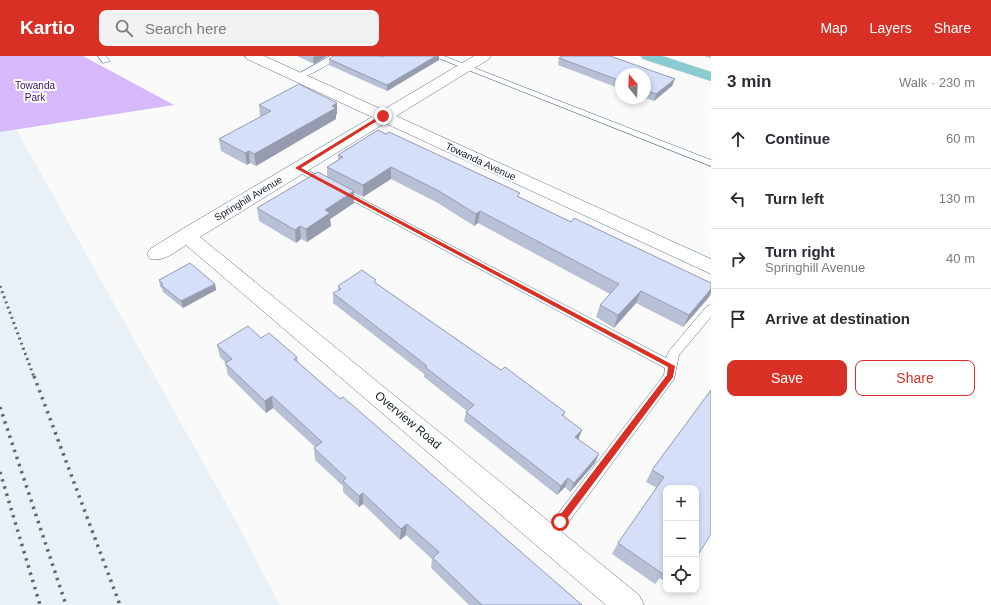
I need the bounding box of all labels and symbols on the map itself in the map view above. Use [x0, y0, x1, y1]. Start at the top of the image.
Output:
north arrow [615, 68, 651, 104]
park label: Towanda Park [15, 80, 55, 103]
route end [374, 107, 392, 125]
street label: Towanda Avenue [444, 140, 518, 183]
street label: Springhill Avenue [212, 174, 285, 223]
street label: Overview Road [372, 388, 444, 452]
route start [551, 513, 569, 531]

